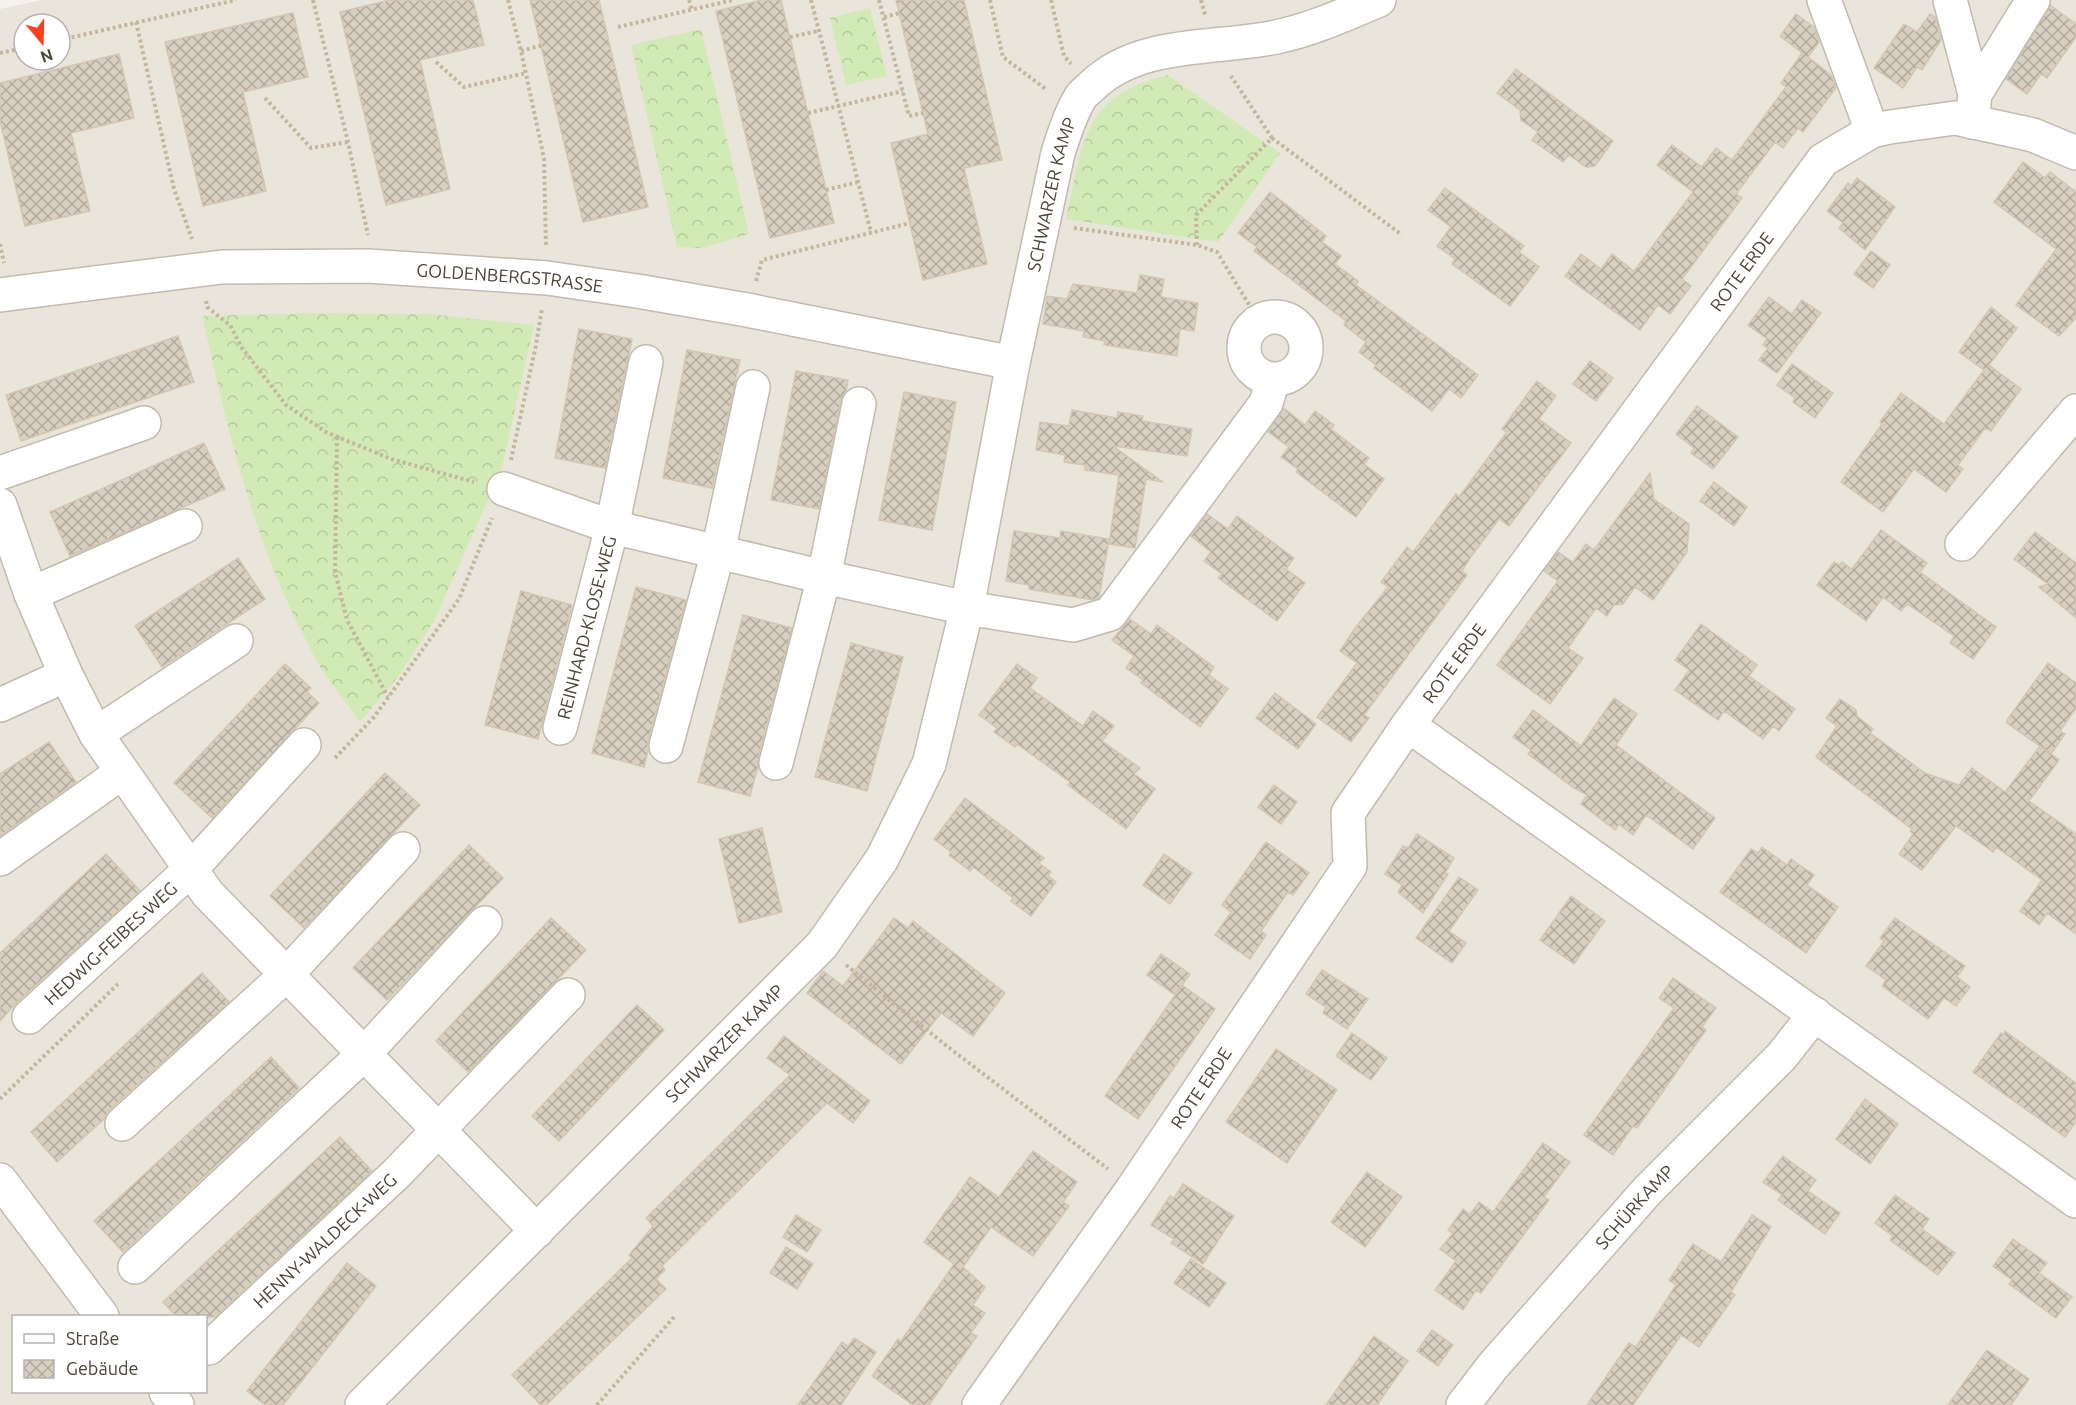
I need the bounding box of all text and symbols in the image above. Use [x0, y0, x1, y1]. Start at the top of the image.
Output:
north arrow [12, 12, 72, 72]
text: N [38, 46, 55, 67]
street label: SCHWARZER KAMP [1023, 114, 1080, 273]
street label: ROTE ERDE [1706, 228, 1777, 315]
street label: GOLDENBERGSTRASSE [416, 259, 604, 296]
street label: REINHARD-KLOSE-WEG [553, 533, 619, 721]
street label: ROTE ERDE [1418, 619, 1489, 706]
street label: HEDWIG-FEIBES-WEG [40, 877, 181, 1008]
street label: SCHWARZER KAMP [661, 980, 787, 1106]
street label: ROTE ERDE [1166, 1043, 1235, 1132]
street label: SCHÜRKAMP [1591, 1161, 1677, 1253]
street label: HENNY-WALDECK-WEG [249, 1169, 400, 1312]
legend [12, 1315, 207, 1393]
text: Straße [66, 1328, 119, 1348]
text: Gebäude [66, 1358, 138, 1378]

